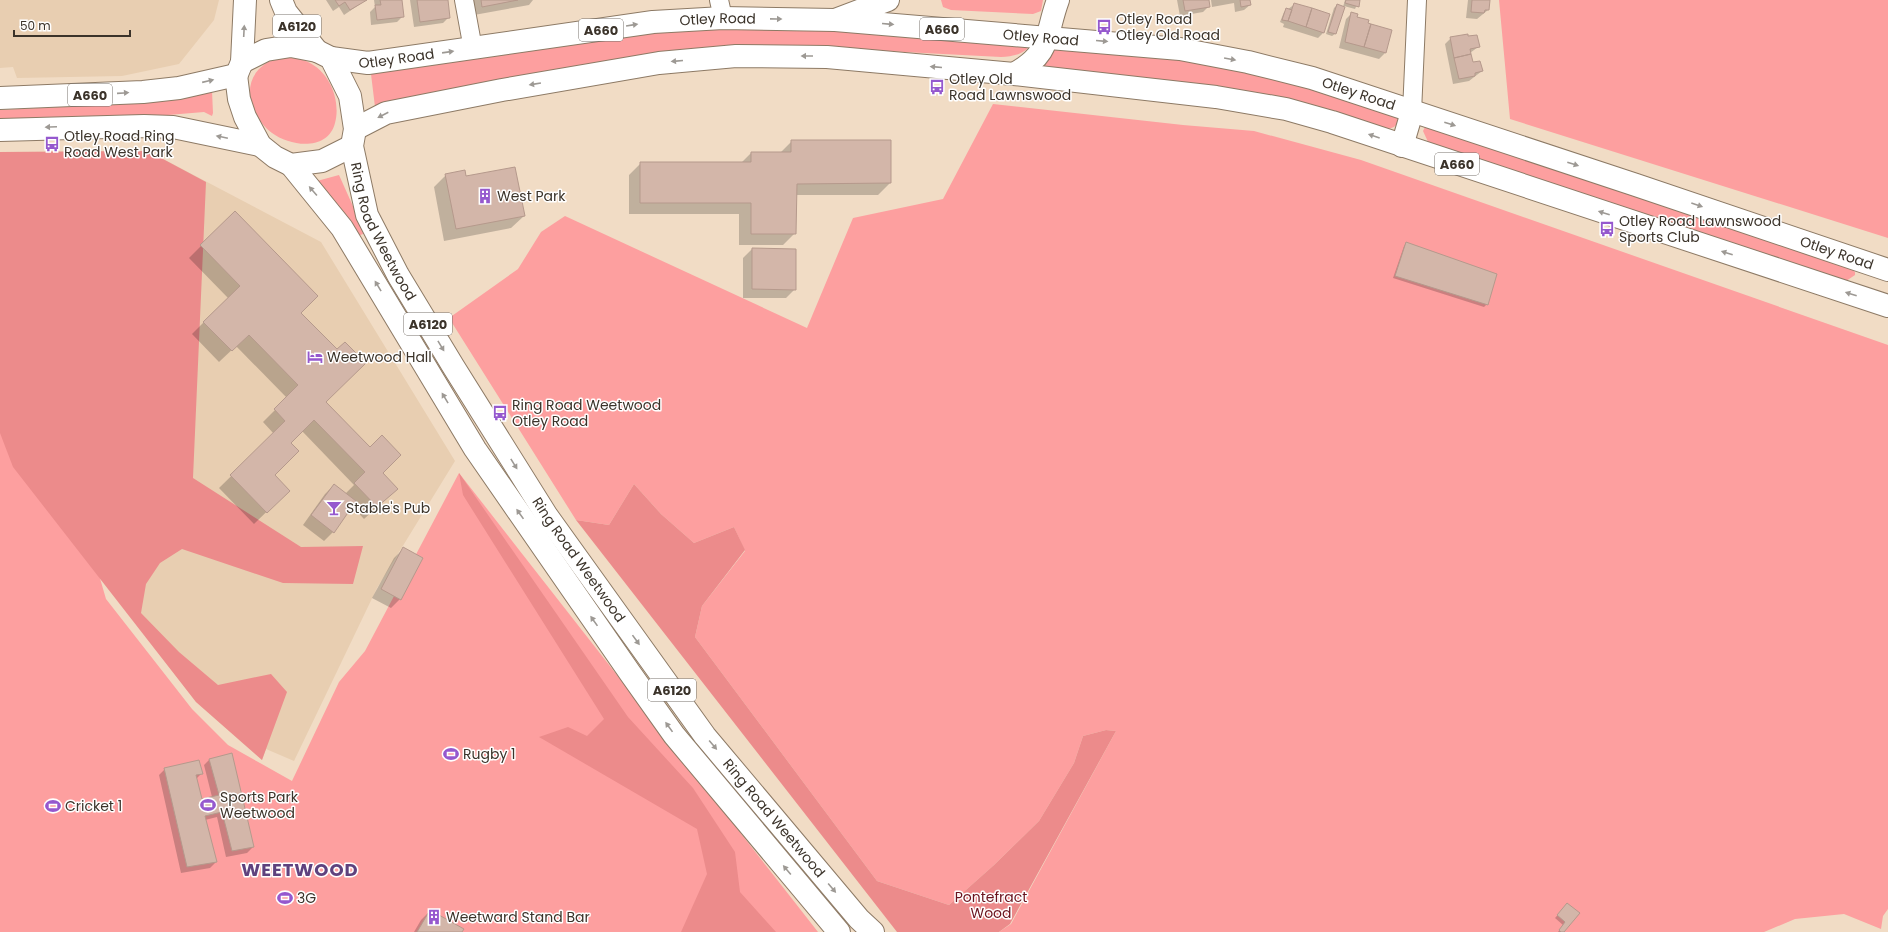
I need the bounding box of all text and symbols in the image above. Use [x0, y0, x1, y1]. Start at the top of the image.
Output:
street label: Otley Road [679, 8, 756, 30]
place label: Otley Road Otley Old Road [1116, 9, 1220, 45]
scale bar [14, 12, 130, 38]
road number: A6120 [273, 15, 321, 37]
one-way arrow [770, 16, 783, 22]
text: 50 m [20, 17, 51, 34]
road number: A660 [920, 18, 964, 40]
bus stop icon: Otley Road Otley Old Road [1095, 18, 1113, 36]
road number: A660 [579, 19, 623, 41]
one-way arrow [882, 21, 894, 27]
one-way arrow [626, 22, 638, 28]
street label: Otley Road [1002, 24, 1080, 50]
one-way arrow [241, 25, 248, 37]
one-way arrow [1096, 38, 1108, 45]
street label: Otley Road [357, 44, 436, 73]
one-way arrow [442, 49, 454, 55]
one-way arrow [801, 53, 813, 60]
one-way arrow [1224, 56, 1237, 62]
one-way arrow [671, 58, 683, 65]
one-way arrow [930, 63, 942, 70]
place label: Otley Old Road Lawnswood [949, 69, 1071, 105]
street label: Otley Road [1319, 72, 1398, 115]
one-way arrow [202, 78, 214, 84]
bus stop icon: Otley Old Road Lawnswood [928, 78, 946, 96]
one-way arrow [528, 81, 541, 87]
road number: A660 [68, 84, 112, 106]
one-way arrow [117, 90, 129, 97]
one-way arrow [377, 112, 389, 118]
one-way arrow [1444, 121, 1456, 127]
one-way arrow [44, 124, 57, 130]
place label: Otley Road Ring Road West Park [64, 126, 174, 162]
one-way arrow [216, 133, 228, 139]
one-way arrow [1368, 133, 1380, 139]
bus stop icon: Otley Road Ring Road West Park [43, 135, 61, 153]
road number: A660 [1435, 153, 1479, 175]
street label: Ring Road Weetwood [346, 160, 421, 304]
one-way arrow [1568, 161, 1580, 167]
one-way arrow [308, 186, 317, 196]
place label: West Park [497, 186, 566, 206]
building icon: West Park [476, 187, 494, 205]
one-way arrow [1691, 202, 1703, 208]
one-way arrow [1598, 210, 1610, 216]
place label: Otley Road Lawnswood Sports Club [1619, 211, 1781, 247]
bus stop icon: Otley Road Lawnswood Sports Club [1598, 220, 1616, 238]
street label: Otley Road [1797, 231, 1876, 274]
one-way arrow [1721, 250, 1733, 256]
one-way arrow [374, 280, 381, 292]
one-way arrow [1845, 291, 1857, 297]
road number: A6120 [404, 313, 452, 335]
one-way arrow [437, 341, 445, 351]
place label: Weetwood Hall [327, 347, 432, 367]
hotel icon: Weetwood Hall [306, 348, 324, 366]
one-way arrow [441, 392, 448, 404]
place label: Ring Road Weetwood Otley Road [512, 395, 661, 431]
bus stop icon: Ring Road Weetwood Otley Road [491, 404, 509, 422]
one-way arrow [511, 458, 518, 470]
street label: Ring Road Weetwood [528, 493, 630, 626]
place label: Stable's Pub [346, 498, 430, 518]
bar icon: Stable's Pub [325, 499, 343, 517]
one-way arrow [516, 508, 524, 519]
one-way arrow [590, 616, 598, 626]
one-way arrow [632, 635, 640, 645]
road number: A6120 [648, 679, 696, 701]
one-way arrow [665, 722, 673, 732]
one-way arrow [708, 740, 717, 750]
place label: Rugby 1 [463, 744, 516, 764]
sports icon: Rugby 1 [442, 745, 460, 763]
street label: Ring Road Weetwood [718, 754, 830, 882]
place label: Sports Park Weetwood [220, 787, 299, 823]
place label: Cricket 1 [65, 796, 122, 816]
sports icon: Sports Park Weetwood [199, 796, 217, 814]
sports icon: Cricket 1 [44, 797, 62, 815]
district label: WEETWOOD [241, 857, 359, 882]
one-way arrow [782, 865, 791, 876]
one-way arrow [828, 882, 837, 893]
park label: Pontefract Wood [955, 887, 1027, 923]
place label: 3G [297, 888, 316, 908]
sports icon: 3G [276, 889, 294, 907]
place label: Weetward Stand Bar [446, 907, 590, 927]
building icon: Weetward Stand Bar [425, 908, 443, 926]

